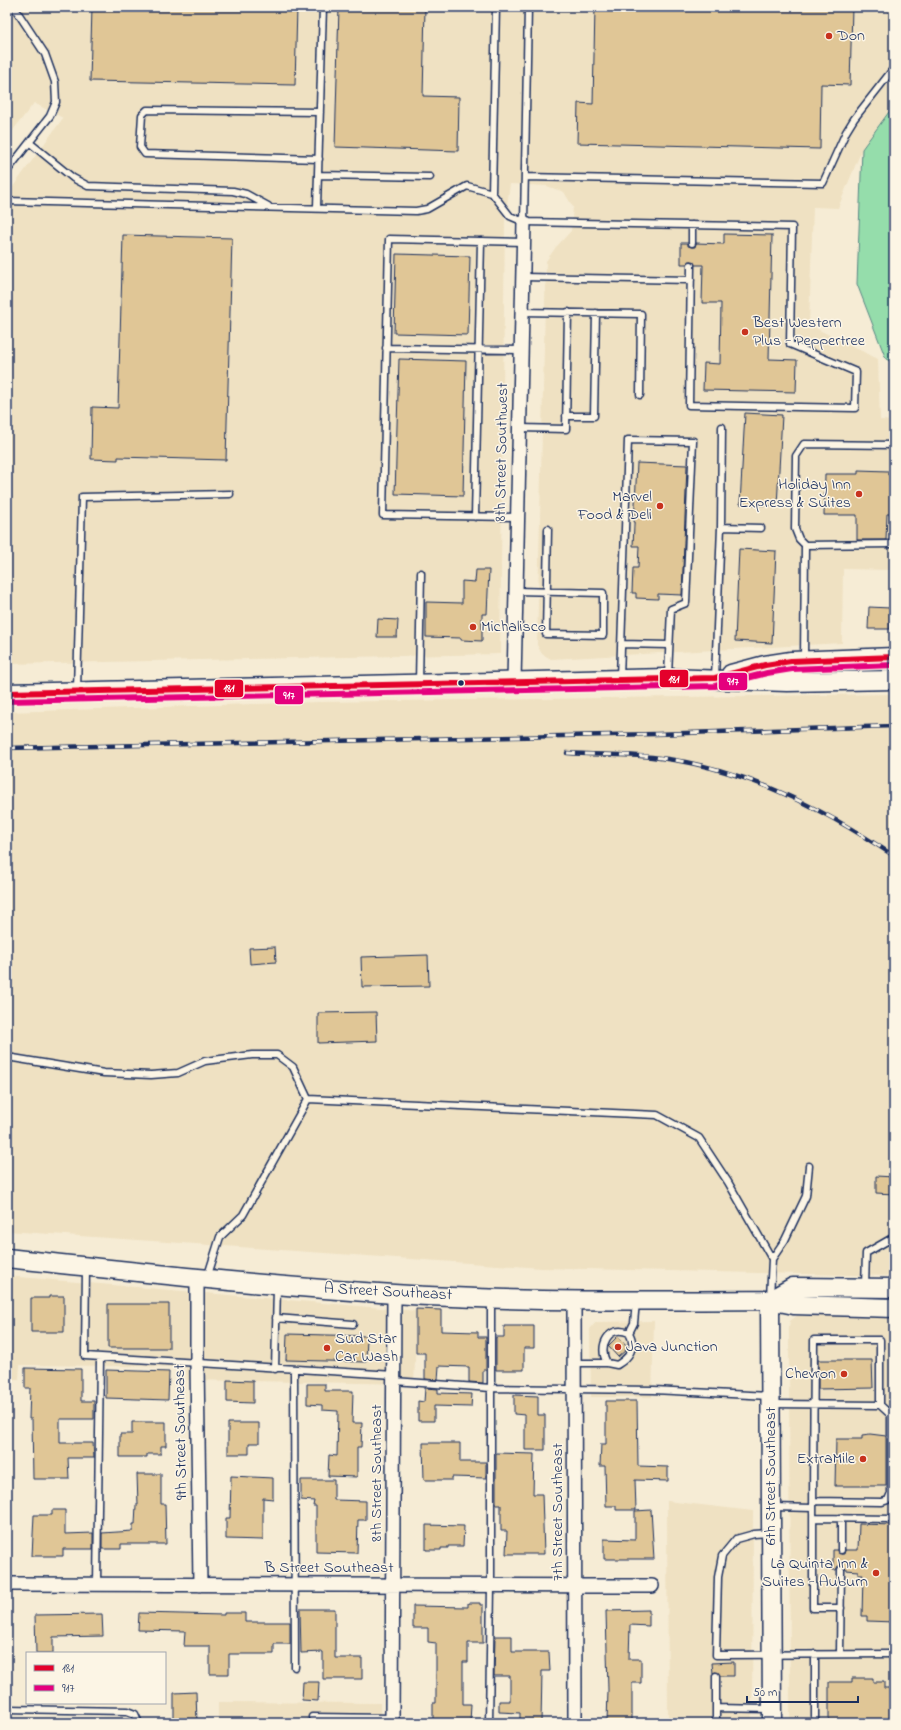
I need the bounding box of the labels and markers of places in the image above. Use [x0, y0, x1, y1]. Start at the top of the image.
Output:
place label: Don [836, 24, 865, 48]
marker: Don [824, 31, 834, 41]
place label: Best Western Plus - Peppertree [752, 311, 866, 353]
marker: Best Western Plus - Peppertree [740, 327, 750, 337]
place label: Holiday Inn Express & Suites [739, 473, 851, 515]
place label: Marvel Food & Deli [577, 485, 652, 527]
marker: Holiday Inn Express & Suites [854, 489, 864, 499]
marker: Marvel Food & Deli [655, 501, 665, 511]
place label: Michalisco [481, 615, 546, 639]
marker: Michalisco [468, 622, 478, 632]
unlabelled marker [456, 678, 466, 688]
place label: Sud Star Car Wash [335, 1327, 398, 1369]
place label: Java Junction [626, 1335, 718, 1359]
marker: Java Junction [613, 1342, 623, 1352]
marker: Sud Star Car Wash [322, 1343, 332, 1353]
place label: Chevron [785, 1362, 836, 1386]
marker: Chevron [839, 1369, 849, 1379]
place label: ExtraMile [797, 1447, 856, 1471]
marker: ExtraMile [858, 1454, 868, 1464]
place label: La Quinta Inn & Suites - Auburn [762, 1552, 869, 1594]
marker: La Quinta Inn & Suites - Auburn [871, 1568, 881, 1578]

